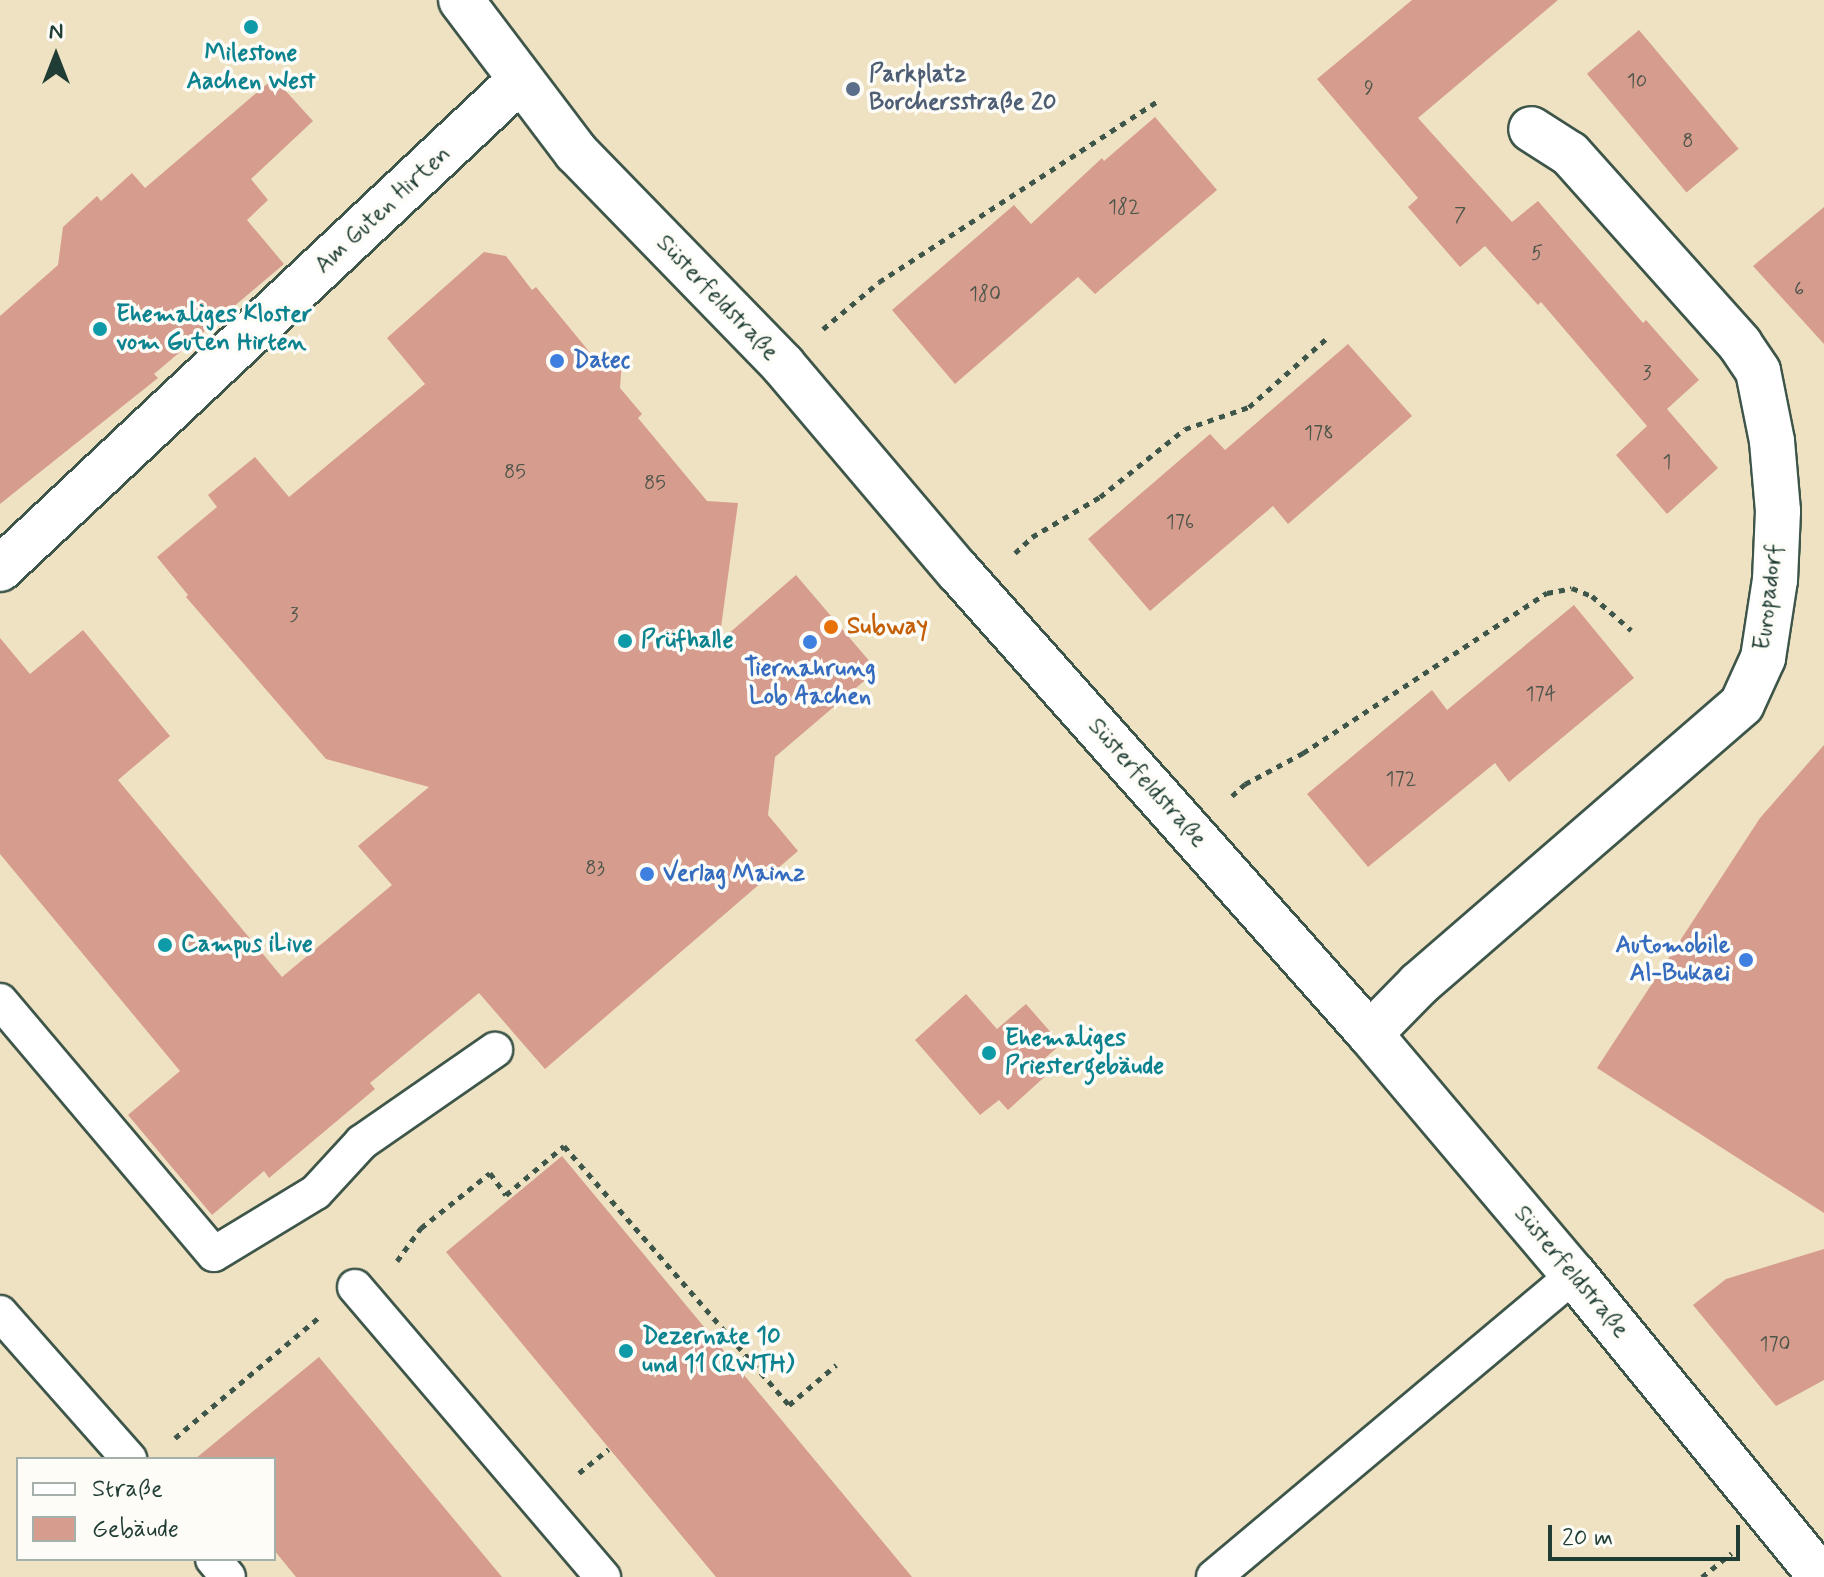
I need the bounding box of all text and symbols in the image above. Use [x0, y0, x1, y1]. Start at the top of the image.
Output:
north arrow [16, 16, 96, 96]
text: N [49, 18, 63, 46]
marker: Milestone Aachen West [242, 18, 260, 36]
place label: Milestone Aachen West [186, 40, 316, 96]
place label: Parkplatz Borchersstraße 20 [869, 61, 1057, 117]
house number: 10 [1627, 69, 1647, 93]
house number: 9 [1364, 76, 1374, 100]
marker: Parkplatz Borchersstraße 20 [844, 80, 862, 98]
house number: 8 [1682, 129, 1694, 153]
street label: Am Guten Hirten [308, 139, 458, 281]
house number: 182 [1108, 195, 1140, 219]
house number: 7 [1454, 203, 1466, 227]
street label: Süsterfeldstraße [650, 229, 784, 367]
house number: 5 [1531, 241, 1543, 265]
house number: 6 [1794, 277, 1804, 301]
house number: 180 [969, 282, 1001, 306]
place label: Ehemaliges Kloster vom Guten Hirten [116, 301, 315, 357]
marker: Ehemaliges Kloster vom Guten Hirten [91, 320, 109, 338]
place label: Datec [573, 347, 630, 375]
marker: Datec [548, 352, 566, 370]
house number: 3 [1642, 361, 1652, 385]
house number: 178 [1304, 421, 1334, 445]
house number: 1 [1663, 450, 1671, 474]
house number: 85 [504, 460, 526, 484]
house number: 85 [644, 471, 666, 495]
house number: 176 [1166, 510, 1194, 534]
street label: Europadorf [1748, 542, 1790, 652]
house number: 3 [289, 603, 299, 627]
place label: Subway [847, 613, 928, 641]
marker: Subway [822, 618, 840, 636]
place label: Prüfhalle [641, 627, 734, 655]
marker: Prüfhalle [616, 632, 634, 650]
marker: Tiernahrung Lob Aachen [801, 633, 819, 651]
place label: Tiernahrung Lob Aachen [744, 655, 876, 711]
house number: 174 [1526, 682, 1556, 706]
street label: Süsterfeldstraße [1082, 713, 1212, 853]
house number: 172 [1386, 767, 1416, 791]
house number: 83 [585, 856, 605, 880]
place label: Verlag Mainz [663, 860, 797, 888]
marker: Verlag Mainz [638, 865, 656, 883]
place label: Campus iLive [181, 931, 317, 959]
place label: Automobile Al-Bukaei [1615, 932, 1730, 988]
marker: Campus iLive [156, 936, 174, 954]
marker: Automobile Al-Bukaei [1737, 951, 1755, 969]
place label: Ehemaliges Priestergebäude [1005, 1025, 1164, 1081]
marker: Ehemaliges Priestergebäude [980, 1044, 998, 1062]
street label: Süsterfeldstraße [1507, 1200, 1635, 1344]
place label: Dezernate 10 und 11 (RWTH) [642, 1323, 794, 1379]
house number: 170 [1759, 1332, 1791, 1356]
marker: Dezernate 10 und 11 (RWTH) [617, 1342, 635, 1360]
legend [16, 1457, 276, 1561]
text: Straße [92, 1474, 163, 1505]
scale bar [1552, 1509, 1744, 1559]
text: Gebäude [92, 1514, 179, 1545]
text: 20 m [1562, 1523, 1613, 1554]

